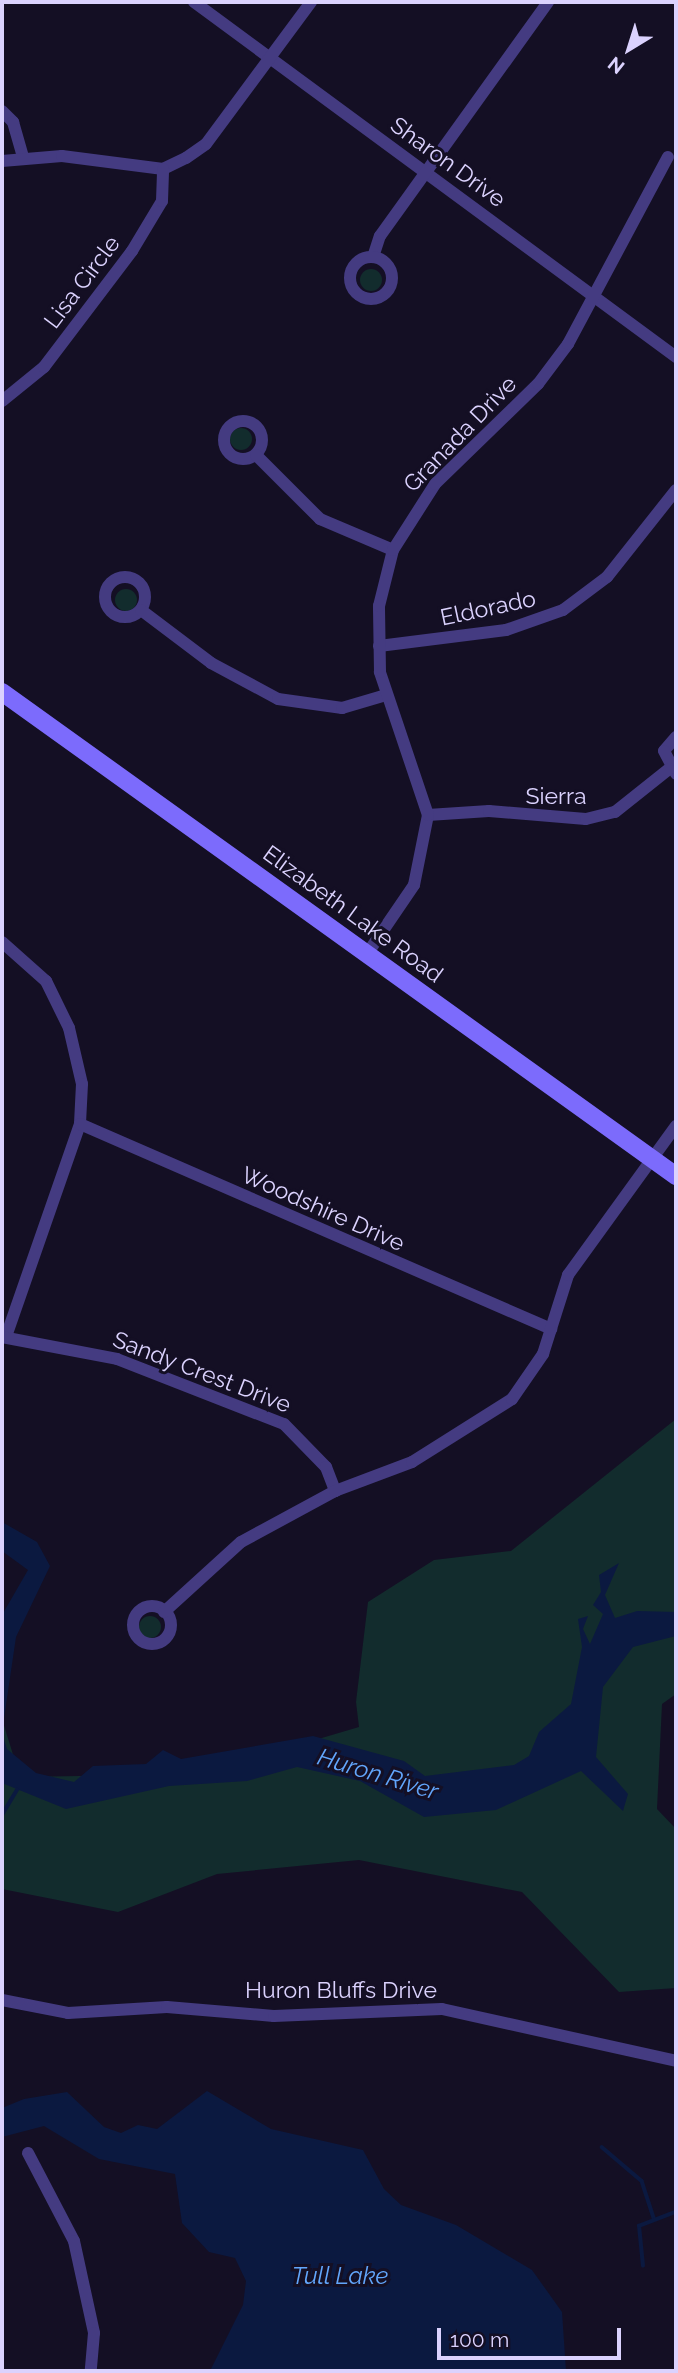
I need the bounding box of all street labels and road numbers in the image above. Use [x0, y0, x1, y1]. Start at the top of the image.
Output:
street label: Sharon Drive [385, 111, 511, 213]
street label: Lisa Circle [38, 230, 126, 334]
street label: Granada Drive [398, 370, 522, 498]
street label: Eldorado [438, 584, 538, 632]
street label: Sierra [525, 782, 587, 810]
street label: Elizabeth Lake Road [258, 839, 448, 989]
street label: Woodshire Drive [237, 1161, 409, 1257]
street label: Sandy Crest Drive [109, 1325, 295, 1419]
street label: Huron Bluffs Drive [245, 1976, 437, 2004]

